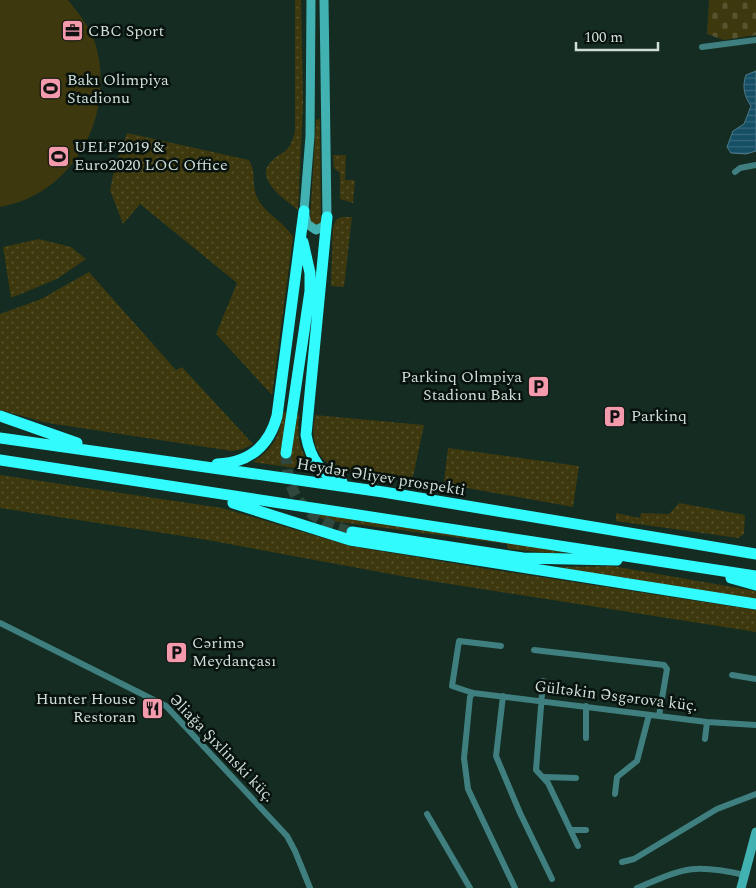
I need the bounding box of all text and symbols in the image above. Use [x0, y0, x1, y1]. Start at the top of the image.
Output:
office icon: CBC Sport [60, 19, 84, 43]
place label: CBC Sport [88, 19, 164, 43]
scale bar [576, 20, 658, 52]
text: 100 m [584, 26, 623, 49]
place label: Bakı Olimpiya Stadionu [67, 68, 169, 110]
sports icon: Bakı Olimpiya Stadionu [39, 77, 63, 101]
place label: UELF2019 & Euro2020 LOC Office [74, 135, 228, 177]
sports icon: UELF2019 & Euro2020 LOC Office [46, 144, 70, 168]
place label: Parkinq Olmpiya Stadionu Bakı [401, 365, 522, 407]
parking icon: Parkinq Olmpiya Stadionu Bakı [526, 374, 550, 398]
parking icon: Parkinq [603, 404, 627, 428]
place label: Parkinq [631, 404, 687, 428]
street label: Heydər Əliyev prospekti [295, 452, 467, 502]
place label: Cərimə Meydançası [192, 631, 276, 673]
parking icon: Cərimə Meydançası [164, 640, 188, 664]
street label: Gültəkin Əsgərova küç. [533, 674, 699, 718]
place label: Hunter House Restoran [36, 687, 136, 729]
street label: Əliağa Şıxlinski küç. [164, 688, 280, 808]
restaurant icon: Hunter House Restoran [140, 696, 164, 720]

